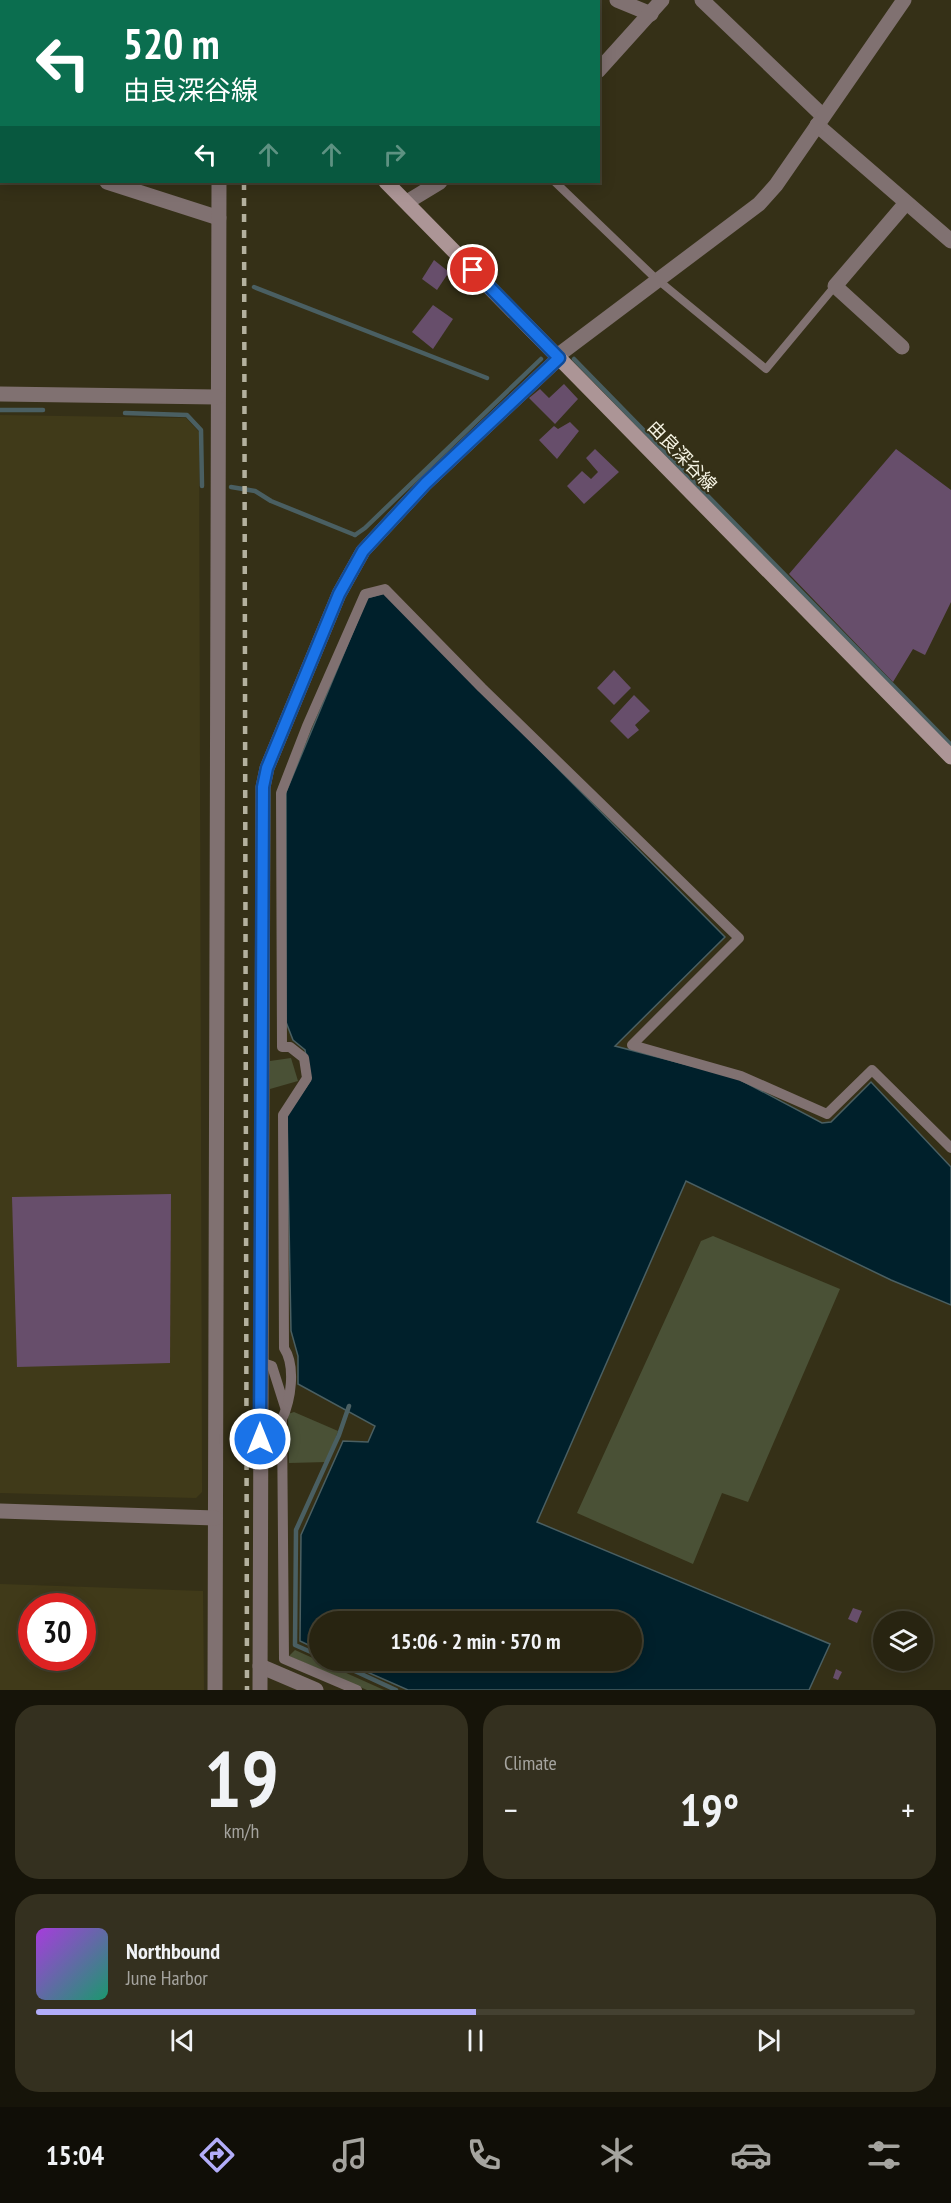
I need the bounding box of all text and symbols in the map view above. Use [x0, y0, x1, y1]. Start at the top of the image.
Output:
text: 520 m [123, 16, 220, 71]
icon: left [24, 24, 102, 102]
text: 由良深谷線 [123, 73, 258, 107]
icon: left [189, 138, 222, 171]
icon: ahead [252, 138, 285, 171]
icon: ahead [315, 138, 348, 171]
icon: right [378, 138, 411, 171]
pin [447, 244, 498, 295]
icon: arrive [456, 253, 489, 286]
street label: 由良深谷線 [643, 415, 722, 496]
position arrow [228, 1407, 292, 1471]
speed limit sign: 30 [18, 1593, 96, 1671]
map controls [873, 1611, 933, 1671]
button: layers [873, 1611, 933, 1671]
text: 15:06 · 2 min · 570 m [390, 1627, 561, 1655]
text: 19 [204, 1728, 279, 1829]
text: Climate [504, 1750, 557, 1776]
text: 19° [680, 1780, 739, 1838]
text: − [504, 1788, 518, 1831]
text: + [901, 1788, 915, 1831]
text: km/h [224, 1818, 259, 1844]
text: Northbound [126, 1937, 220, 1965]
text: June Harbor [126, 1965, 208, 1991]
icon: previous [166, 2024, 199, 2057]
icon: pause [459, 2024, 492, 2057]
icon: next [752, 2024, 785, 2057]
icon: directions [196, 2134, 238, 2176]
icon: music [329, 2134, 371, 2176]
icon: phone [463, 2134, 505, 2176]
icon: climate [596, 2134, 638, 2176]
icon: car [730, 2134, 772, 2176]
icon: filters [863, 2134, 905, 2176]
text: 15:04 [46, 2138, 104, 2172]

